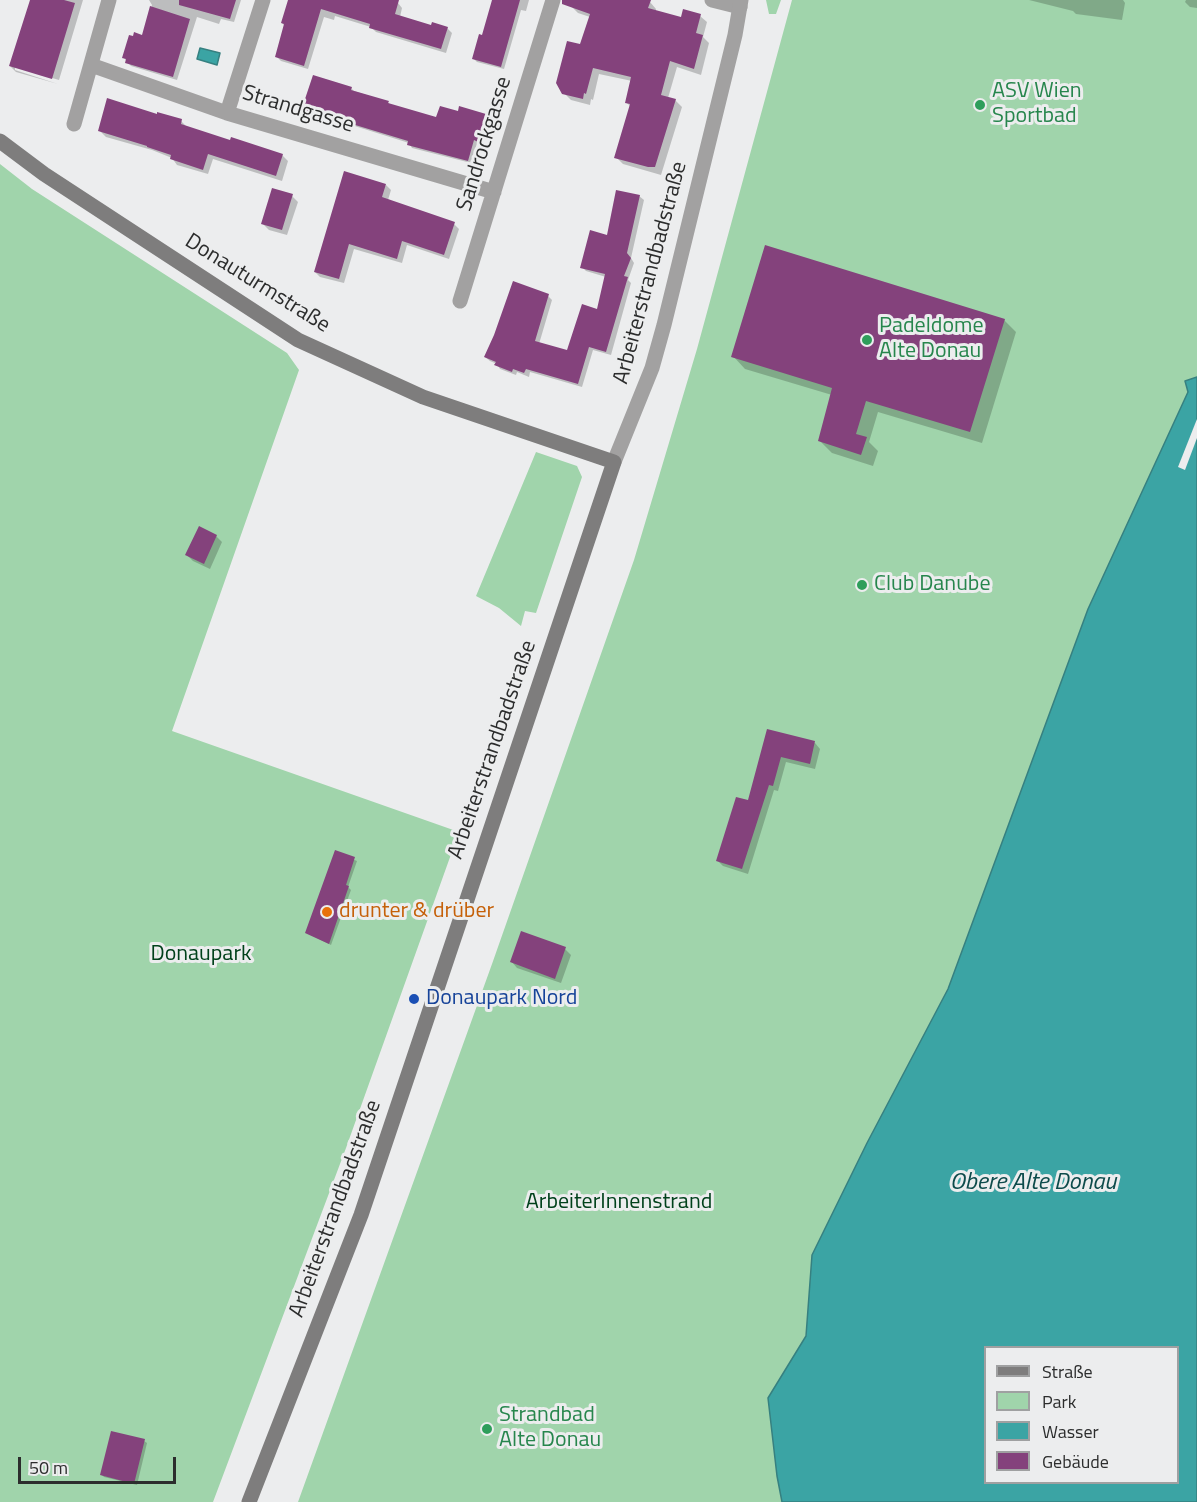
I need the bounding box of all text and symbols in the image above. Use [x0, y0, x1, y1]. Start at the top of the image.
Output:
street label: Sandrockgasse [452, 74, 518, 214]
place label: ASV Wien Sportbad [992, 79, 1082, 130]
street label: Strandgasse [239, 81, 357, 139]
marker: ASV Wien Sportbad [973, 98, 987, 112]
street label: Arbeiterstrandbadstraße [609, 159, 693, 387]
street label: Donauturmstraße [180, 229, 334, 339]
place label: Padeldome Alte Donau [879, 314, 984, 366]
marker: Padeldome Alte Donau [860, 333, 874, 347]
place label: Club Danube [874, 572, 991, 598]
marker: Club Danube [855, 578, 869, 592]
street label: Arbeiterstrandbadstraße [443, 637, 543, 863]
place label: drunter & drüber [339, 899, 494, 925]
marker: drunter & drüber [320, 905, 334, 919]
park label: Donaupark [150, 942, 252, 968]
place label: Donaupark Nord [426, 986, 577, 1012]
marker: Donaupark Nord [407, 992, 421, 1006]
street label: Arbeiterstrandbadstraße [284, 1097, 388, 1321]
water label: Obere Alte Donau [950, 1169, 1116, 1197]
park label: ArbeiterInnenstrand [526, 1190, 712, 1216]
legend [984, 1346, 1179, 1484]
text: Straße [1042, 1358, 1093, 1385]
text: Park [1042, 1388, 1076, 1415]
place label: Strandbad Alte Donau [499, 1403, 601, 1454]
text: Wasser [1042, 1418, 1099, 1445]
marker: Strandbad Alte Donau [480, 1422, 494, 1436]
scale bar [21, 1445, 178, 1483]
text: Gebäude [1042, 1448, 1109, 1475]
text: 50 m [29, 1454, 68, 1481]

